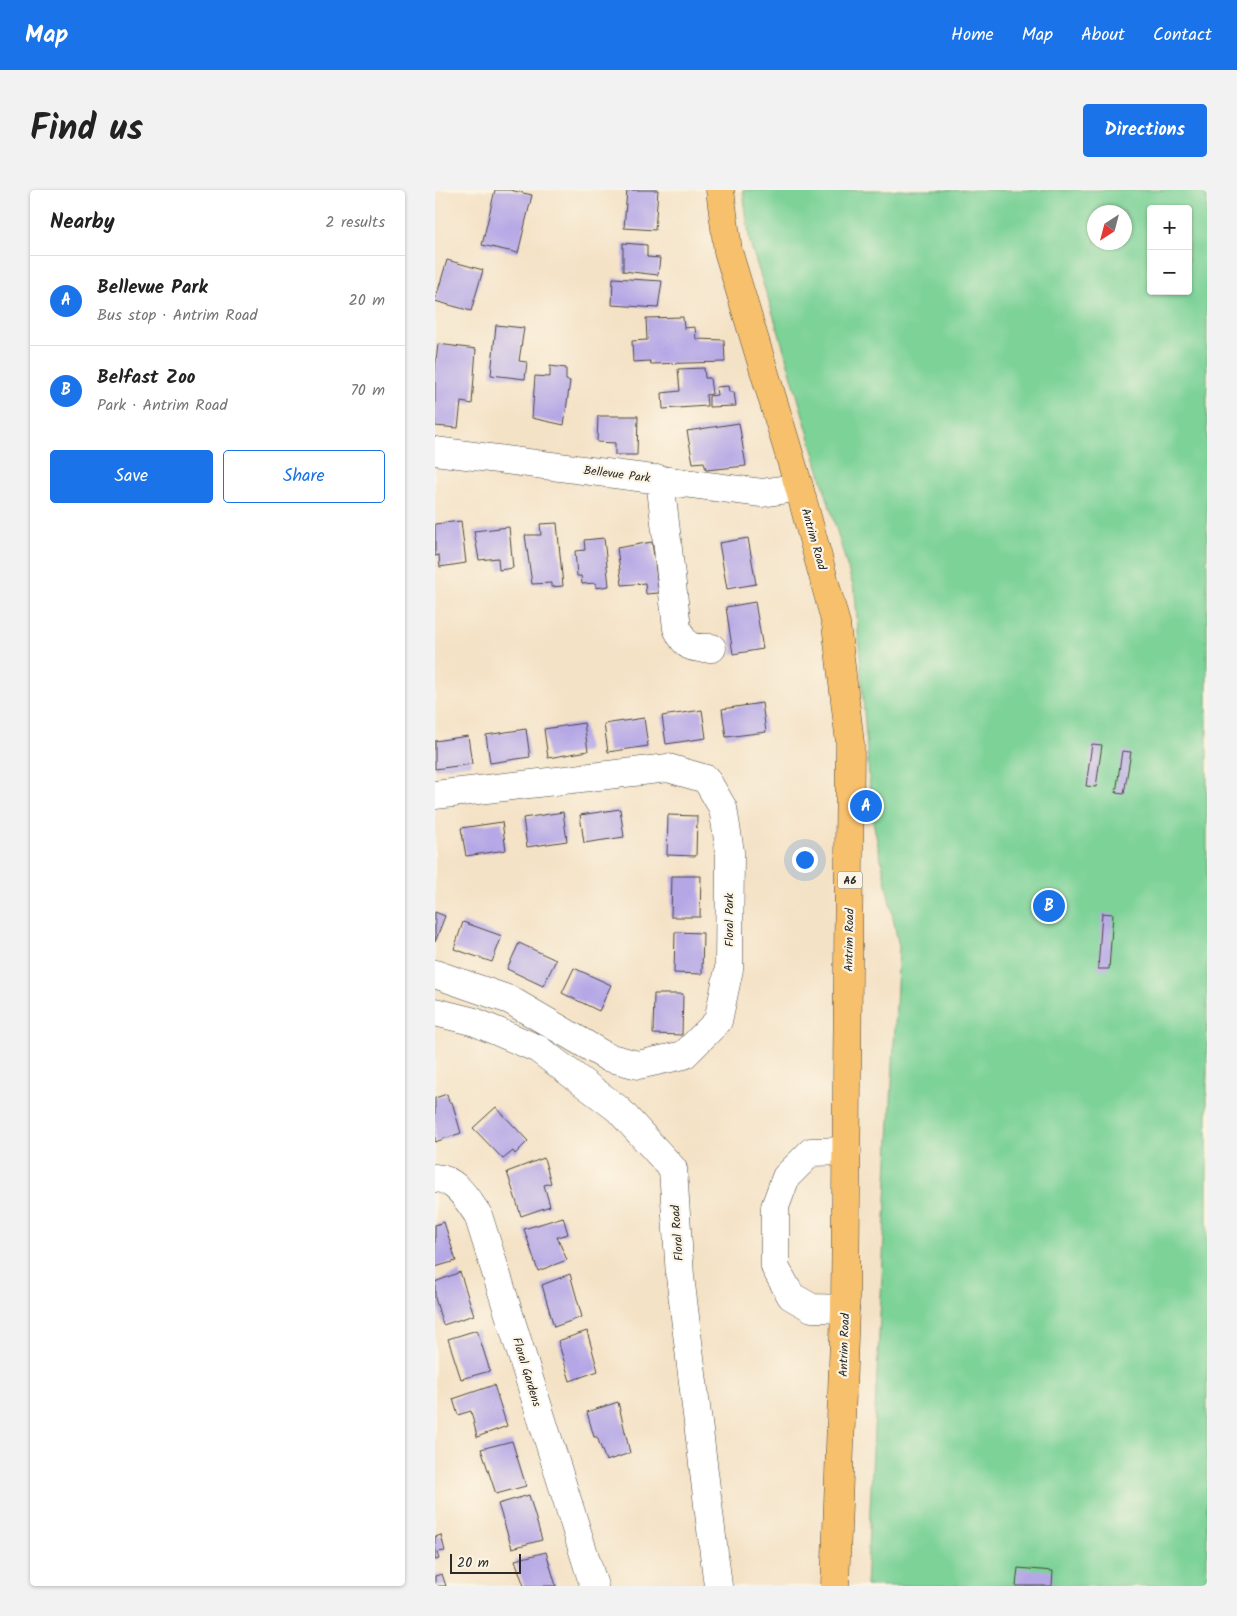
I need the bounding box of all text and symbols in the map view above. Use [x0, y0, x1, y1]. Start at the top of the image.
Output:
text: Map [25, 16, 68, 55]
text: Home [951, 21, 994, 50]
text: Map [1022, 21, 1053, 50]
text: About [1081, 21, 1125, 50]
text: Contact [1153, 21, 1212, 50]
text: Find us [30, 102, 143, 158]
button: Directions [1083, 104, 1207, 157]
north arrow [1087, 205, 1132, 250]
map controls [1147, 205, 1192, 295]
button: + [1147, 205, 1192, 250]
text: Nearby [50, 206, 115, 239]
text: 2 results [325, 210, 385, 235]
button: − [1147, 250, 1192, 295]
text: Bellevue Park [97, 273, 208, 303]
text: A [61, 288, 71, 313]
text: 20 m [349, 288, 385, 313]
text: Bus stop · Antrim Road [97, 303, 257, 328]
text: Belfast Zoo [97, 363, 196, 393]
text: B [61, 378, 71, 403]
text: 70 m [350, 378, 385, 403]
text: Park · Antrim Road [97, 393, 227, 418]
button: Save [50, 450, 213, 503]
button: Share [223, 450, 385, 503]
street label: Bellevue Park [582, 461, 652, 488]
street label: Antrim Road [796, 506, 832, 573]
pin: A [850, 787, 882, 825]
your location [792, 847, 818, 873]
road number: A6 [837, 872, 863, 888]
pin: B [1033, 887, 1065, 925]
street label: Floral Park [720, 893, 739, 947]
street label: Antrim Road [839, 907, 860, 972]
street label: Floral Road [666, 1203, 689, 1262]
street label: Antrim Road [834, 1312, 855, 1377]
street label: Floral Gardens [507, 1335, 546, 1409]
scale bar [450, 1551, 521, 1574]
text: 20 m [457, 1552, 489, 1574]

